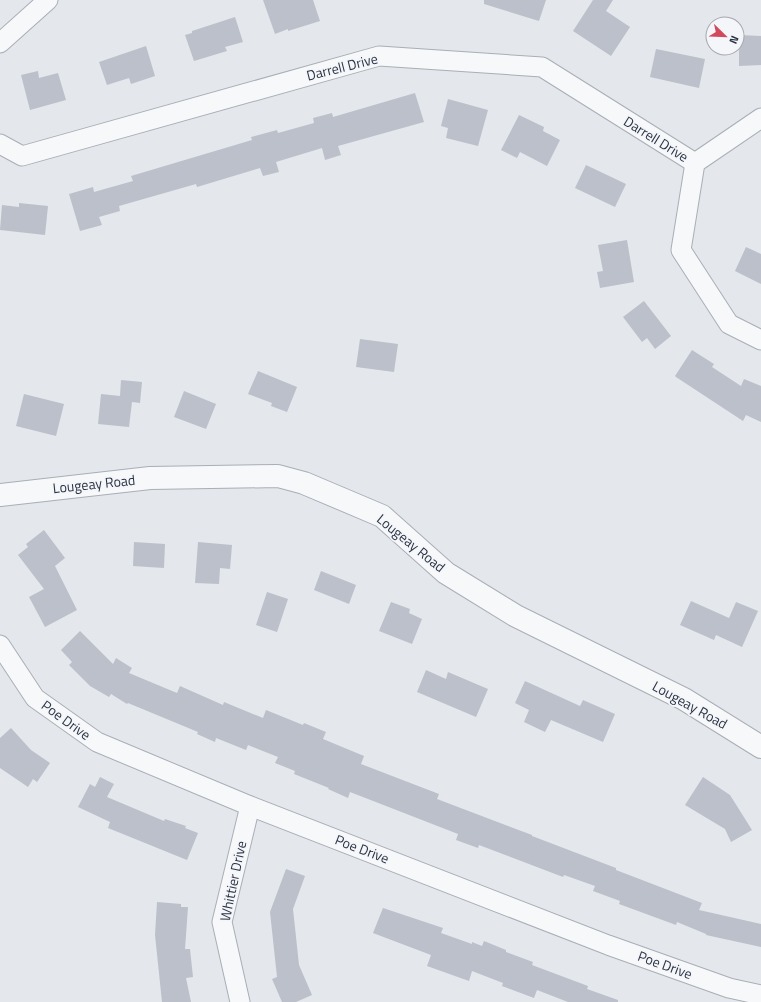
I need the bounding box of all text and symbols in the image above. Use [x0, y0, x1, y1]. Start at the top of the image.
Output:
north arrow [705, 16, 745, 56]
text: N [725, 33, 743, 47]
street label: Darrell Drive [304, 48, 380, 86]
street label: Darrell Drive [620, 110, 693, 167]
street label: Lougeay Road [52, 469, 136, 498]
street label: Lougeay Road [373, 508, 450, 577]
street label: Lougeay Road [649, 675, 732, 734]
street label: Poe Drive [37, 695, 95, 745]
street label: Poe Drive [332, 829, 392, 868]
street label: Whittier Drive [214, 839, 251, 923]
street label: Poe Drive [635, 945, 695, 984]

